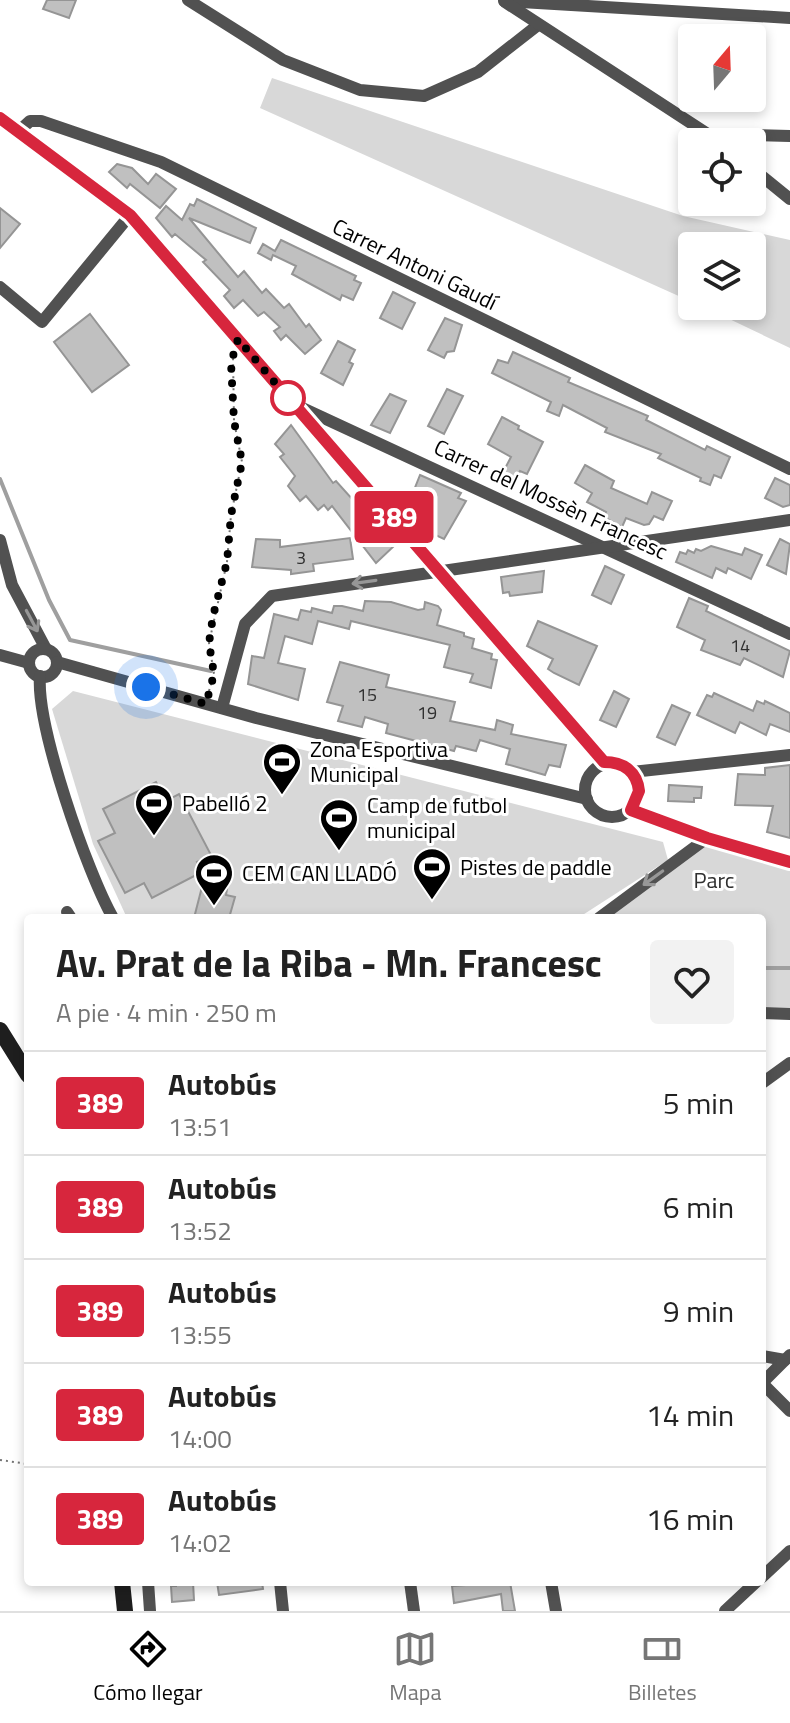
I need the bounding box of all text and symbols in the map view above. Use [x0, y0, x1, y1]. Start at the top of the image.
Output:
north arrow [678, 24, 766, 112]
map controls [678, 24, 766, 320]
button: locate [678, 128, 766, 216]
street label: Carrer Antoni Gaudí [327, 209, 505, 320]
button: layers [678, 232, 766, 320]
unlabelled marker [271, 381, 305, 415]
street label: Carrer del Mossèn Francesc [429, 430, 673, 568]
line badge: 389 [348, 491, 440, 543]
text: 389 [370, 495, 418, 538]
house number: 3 [296, 544, 306, 571]
one-way arrow [352, 575, 378, 590]
one-way arrow [24, 608, 40, 632]
house number: 14 [730, 632, 750, 659]
your location [126, 667, 166, 707]
house number: 15 [357, 681, 377, 708]
house number: 19 [417, 699, 437, 726]
place label: Zona Esportiva Municipal [310, 732, 448, 791]
sports icon: Zona Esportiva Municipal [261, 741, 303, 796]
sports icon: Pabelló 2 [133, 782, 175, 837]
place label: Pabelló 2 [182, 786, 268, 820]
place label: Camp de futbol municipal [367, 788, 507, 847]
sports icon: Camp de futbol municipal [318, 797, 360, 852]
sports icon: Pistes de paddle [411, 846, 453, 901]
place label: Pistes de paddle [460, 850, 612, 884]
sports icon: CEM CAN LLADÓ [193, 852, 235, 907]
place label: CEM CAN LLADÓ [242, 856, 397, 890]
park label: Parc [694, 863, 734, 897]
one-way arrow [643, 869, 664, 886]
text: Av. Prat de la Riba - Mn. Francesc [56, 934, 602, 992]
button: heart [650, 940, 734, 1024]
text: A pie · 4 min · 250 m [56, 993, 277, 1032]
text: Autobús [168, 1061, 277, 1107]
text: 5 min [663, 1080, 734, 1126]
text: 389 [76, 1081, 124, 1124]
text: 13:51 [168, 1107, 232, 1146]
text: Autobús [168, 1165, 277, 1211]
text: 6 min [663, 1184, 734, 1230]
text: 389 [76, 1185, 124, 1228]
text: 13:52 [168, 1211, 232, 1250]
text: Autobús [168, 1269, 277, 1315]
text: 9 min [663, 1288, 734, 1334]
text: 389 [76, 1289, 124, 1332]
text: 13:55 [168, 1315, 232, 1354]
text: Autobús [168, 1373, 277, 1419]
text: 14 min [646, 1392, 734, 1438]
text: 389 [76, 1393, 124, 1436]
text: 14:00 [168, 1419, 232, 1458]
text: Autobús [168, 1477, 277, 1523]
text: 16 min [646, 1496, 734, 1542]
text: 389 [76, 1497, 124, 1540]
text: 14:02 [168, 1523, 232, 1562]
tab: Cómo llegar [93, 1627, 203, 1709]
tab: Mapa [389, 1627, 441, 1709]
tab: Billetes [628, 1627, 697, 1709]

